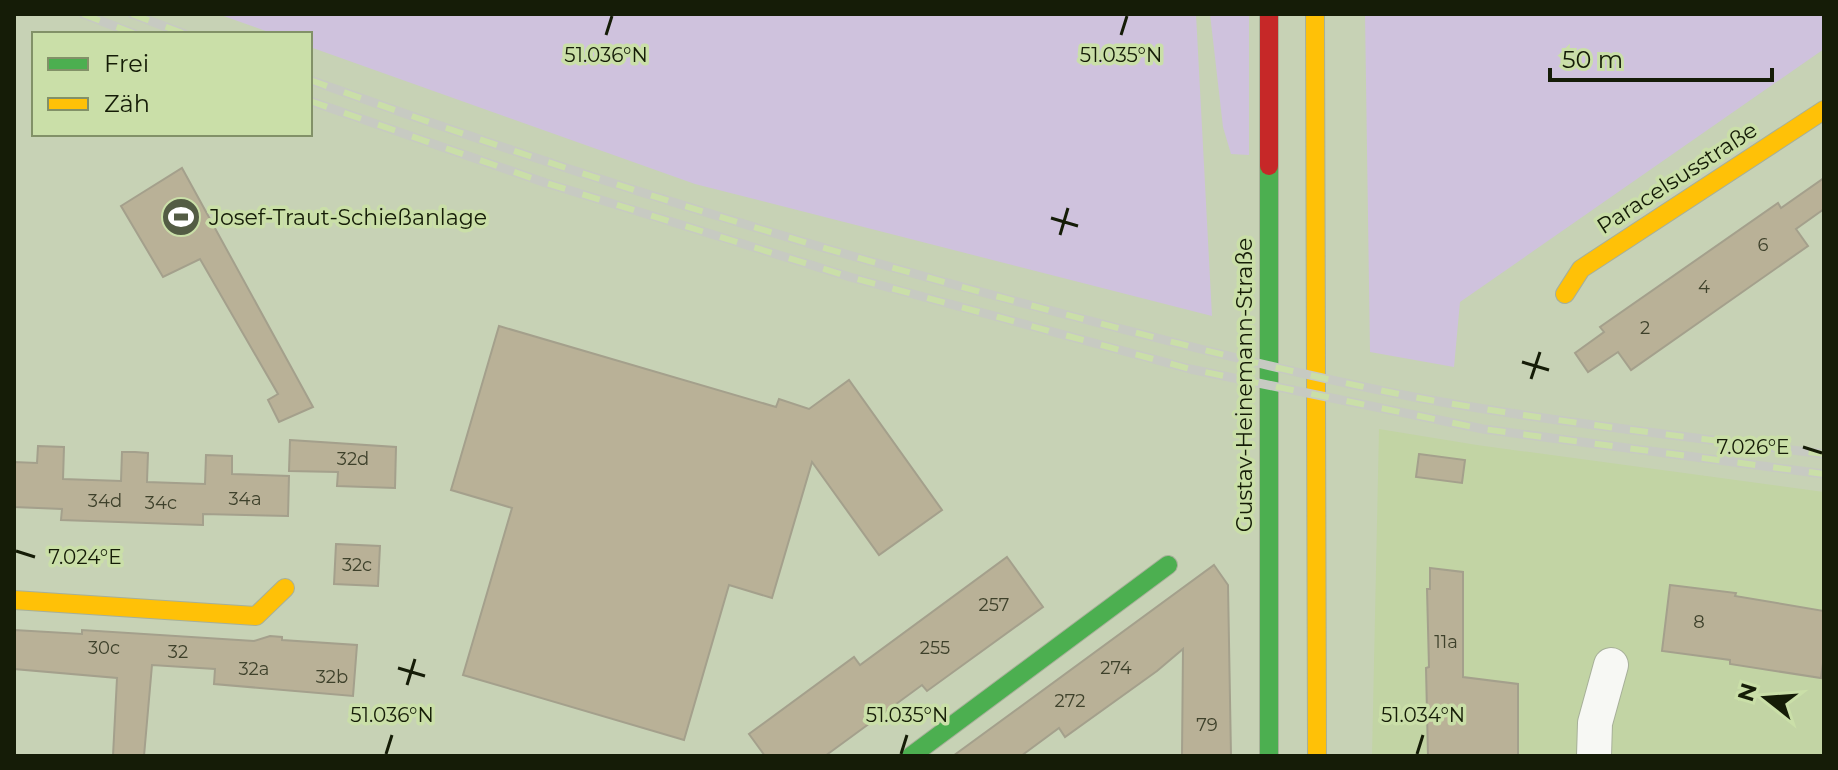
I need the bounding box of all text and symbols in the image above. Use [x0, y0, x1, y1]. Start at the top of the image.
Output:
legend [32, 32, 312, 136]
scale bar [1550, 32, 1772, 82]
text: 51.036°N [564, 43, 648, 67]
text: 51.035°N [1080, 43, 1162, 67]
text: 50 m [1562, 45, 1623, 74]
text: Frei [104, 49, 149, 78]
text: Zäh [104, 89, 150, 118]
street label: Paracelsusstraße [1592, 116, 1762, 240]
sports icon: Josef-Traut-Schießanlage [160, 196, 202, 238]
place label: Josef-Traut-Schießanlage [208, 204, 487, 231]
house number: 6 [1758, 234, 1769, 256]
street label: Gustav-Heinemann-Straße [1231, 238, 1258, 532]
house number: 4 [1698, 276, 1710, 298]
house number: 2 [1640, 317, 1650, 339]
text: 7.026°E [1717, 435, 1789, 459]
house number: 32d [337, 448, 369, 470]
house number: 34a [228, 488, 262, 510]
house number: 34d [88, 490, 122, 512]
house number: 34c [145, 492, 177, 514]
text: 7.024°E [48, 545, 122, 569]
house number: 32c [342, 554, 372, 576]
house number: 257 [979, 594, 1009, 616]
house number: 8 [1693, 611, 1705, 633]
house number: 11a [1434, 631, 1458, 653]
house number: 30c [88, 637, 120, 659]
house number: 255 [920, 637, 950, 659]
house number: 32 [168, 641, 188, 663]
house number: 274 [1100, 657, 1132, 679]
house number: 32a [239, 658, 269, 680]
north arrow [1726, 658, 1806, 738]
house number: 32b [316, 666, 348, 688]
text: N [1732, 680, 1763, 705]
house number: 272 [1054, 690, 1086, 712]
text: 51.036°N [350, 703, 434, 727]
text: 51.035°N [866, 703, 948, 727]
text: 51.034°N [1381, 703, 1465, 727]
house number: 79 [1196, 714, 1218, 736]

